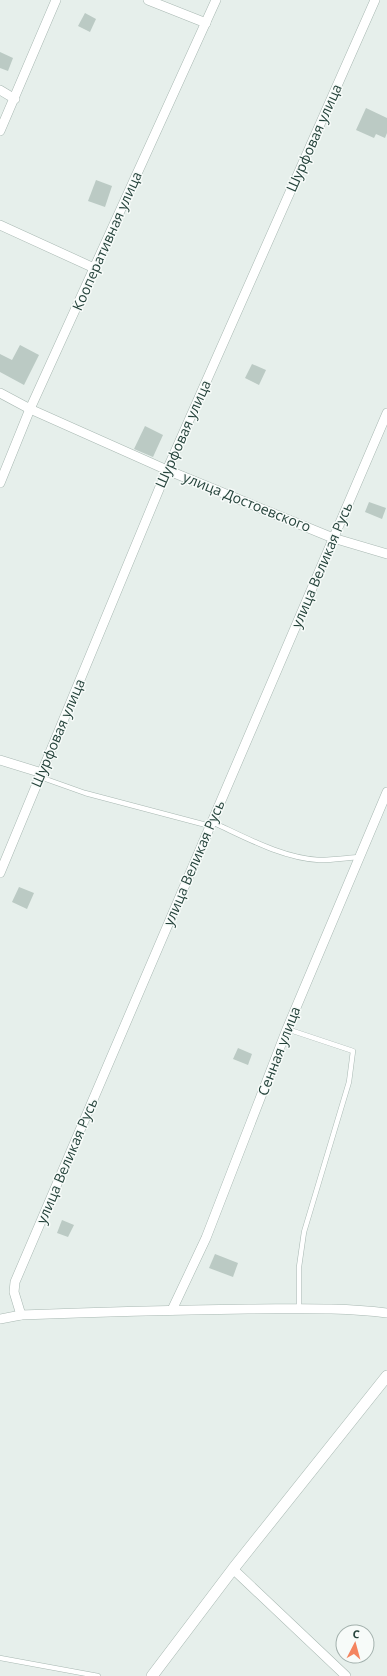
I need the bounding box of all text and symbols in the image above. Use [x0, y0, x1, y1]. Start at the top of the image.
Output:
street label: Шурфовая улица [281, 81, 346, 195]
street label: Кооперативная улица [67, 168, 146, 313]
street label: Шурфовая улица [150, 377, 215, 491]
street label: улица Достоевского [180, 467, 314, 536]
street label: улица Великая Русь [286, 499, 357, 631]
street label: Шурфовая улица [26, 676, 89, 790]
street label: улица Великая Русь [158, 797, 229, 929]
street label: Сенная улица [253, 1004, 304, 1098]
street label: улица Великая Русь [31, 1095, 102, 1227]
north arrow [335, 1624, 375, 1664]
text: С [352, 1626, 360, 1641]

